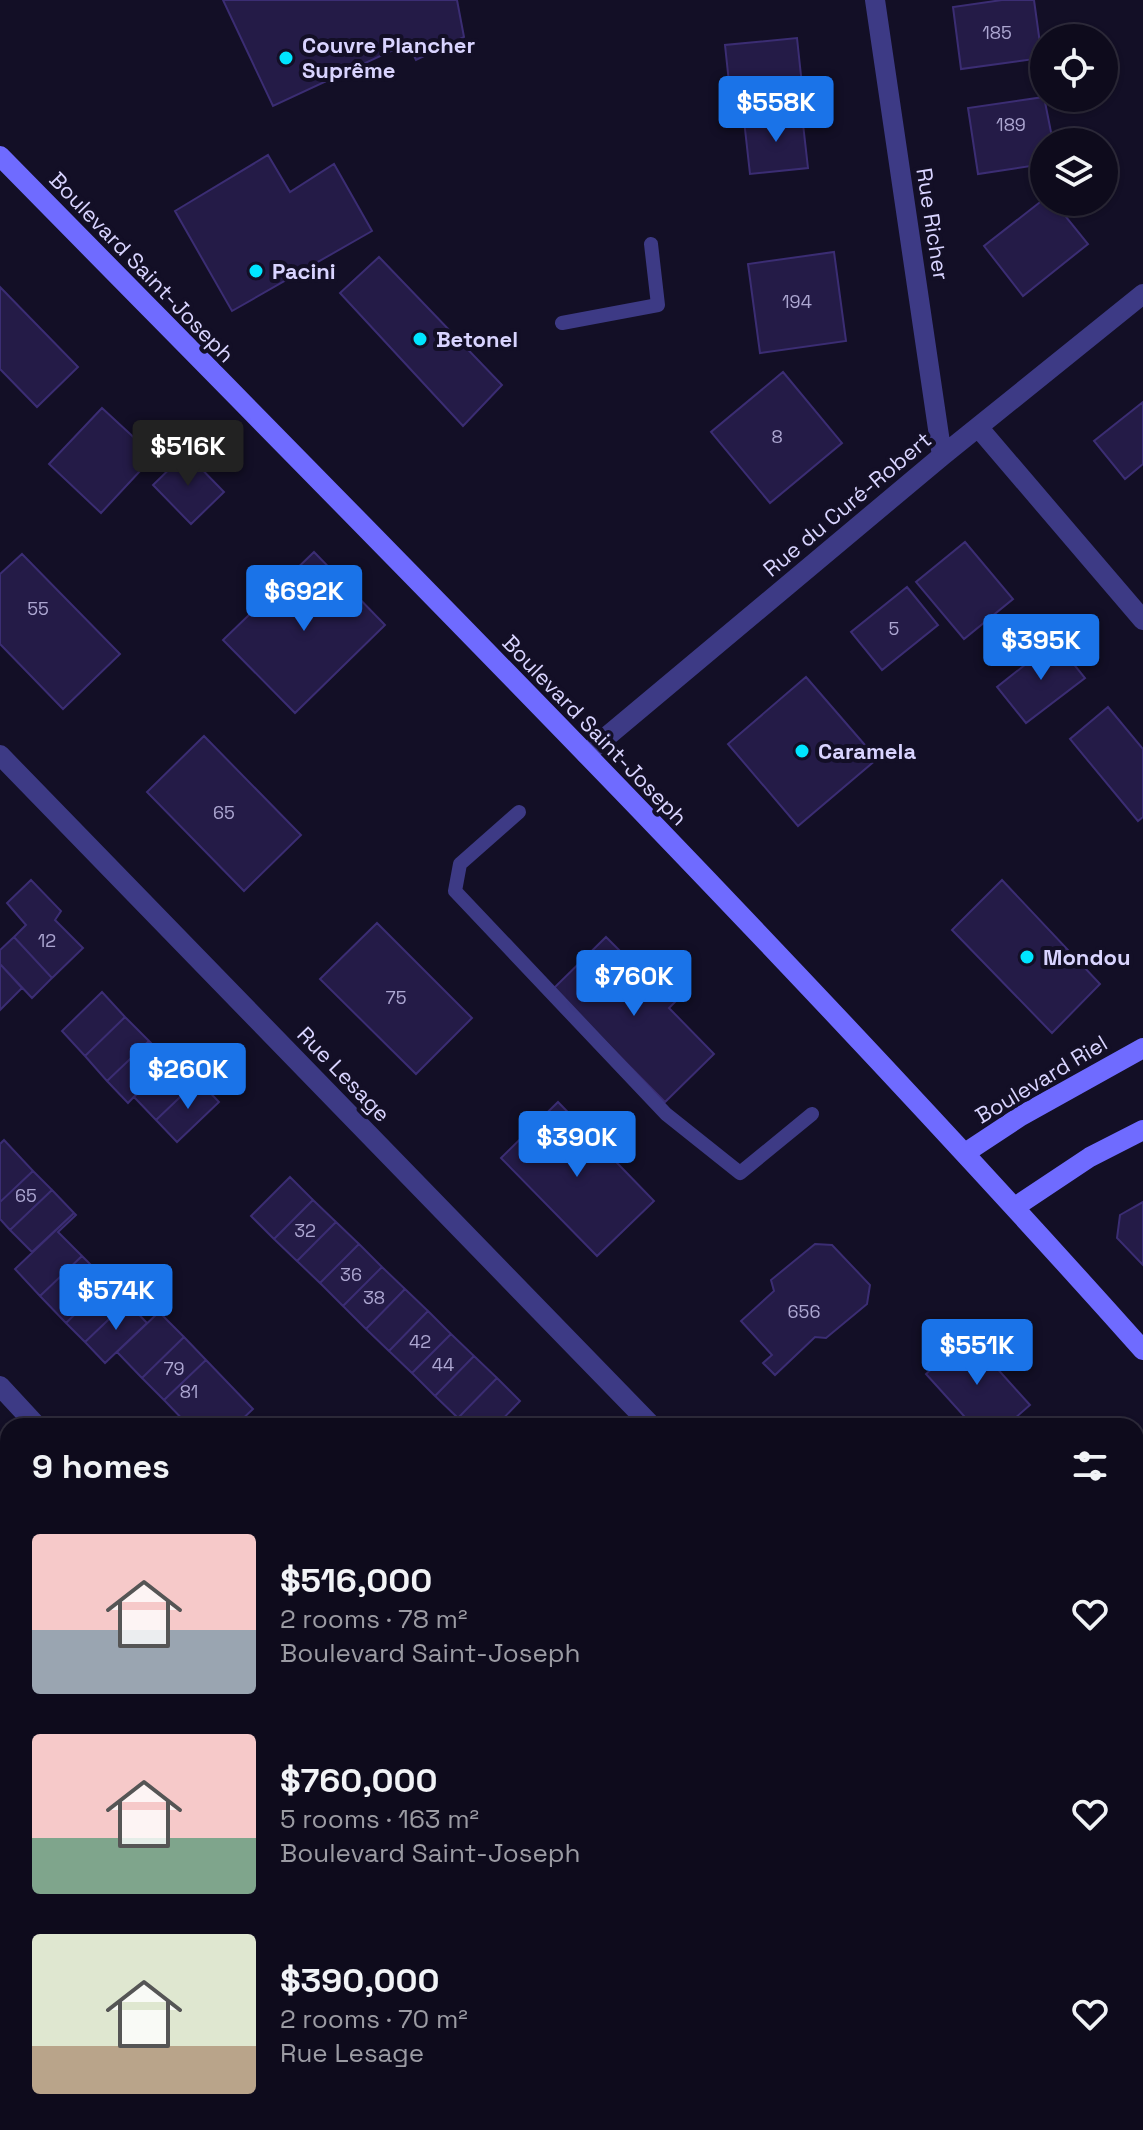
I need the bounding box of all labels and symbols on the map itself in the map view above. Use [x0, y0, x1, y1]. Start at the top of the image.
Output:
house number: 185 [982, 21, 1012, 44]
place label: Couvre Plancher Suprême [302, 31, 475, 84]
marker: Couvre Plancher Suprême [277, 49, 295, 67]
pin: $558K [720, 76, 832, 144]
house number: 189 [996, 113, 1026, 136]
street label: Boulevard Saint-Joseph [44, 166, 240, 368]
street label: Rue Richer [910, 166, 956, 282]
place label: Pacini [272, 257, 336, 285]
marker: Pacini [247, 262, 265, 280]
house number: 194 [782, 290, 812, 313]
place label: Betonel [436, 325, 518, 353]
marker: Betonel [411, 330, 429, 348]
pin: $516K [132, 420, 244, 488]
street label: Rue du Curé-Robert [757, 425, 937, 583]
house number: 8 [771, 425, 783, 448]
pin: $692K [248, 565, 360, 633]
house number: 55 [27, 597, 49, 620]
pin: $395K [985, 614, 1097, 682]
house number: 5 [889, 617, 899, 640]
street label: Boulevard Saint-Joseph [497, 629, 693, 831]
place label: Caramela [818, 737, 916, 765]
marker: Caramela [793, 742, 811, 760]
house number: 65 [213, 801, 235, 824]
house number: 12 [38, 929, 56, 952]
place label: Mondou [1043, 943, 1130, 971]
marker: Mondou [1018, 948, 1036, 966]
pin: $760K [578, 950, 690, 1018]
house number: 75 [386, 986, 406, 1009]
street label: Rue Lesage [292, 1020, 396, 1128]
street label: Boulevard Riel [970, 1029, 1112, 1129]
pin: $260K [132, 1043, 244, 1111]
pin: $390K [521, 1111, 633, 1179]
house number: 65 [15, 1184, 37, 1207]
house number: 32 [294, 1219, 316, 1242]
house number: 36 [340, 1263, 362, 1286]
pin: $574K [60, 1264, 172, 1332]
house number: 38 [363, 1286, 385, 1309]
house number: 656 [788, 1300, 820, 1323]
pin: $551K [921, 1319, 1033, 1387]
house number: 42 [409, 1330, 431, 1353]
house number: 44 [432, 1353, 454, 1376]
house number: 79 [163, 1357, 185, 1380]
house number: 81 [180, 1380, 198, 1403]

